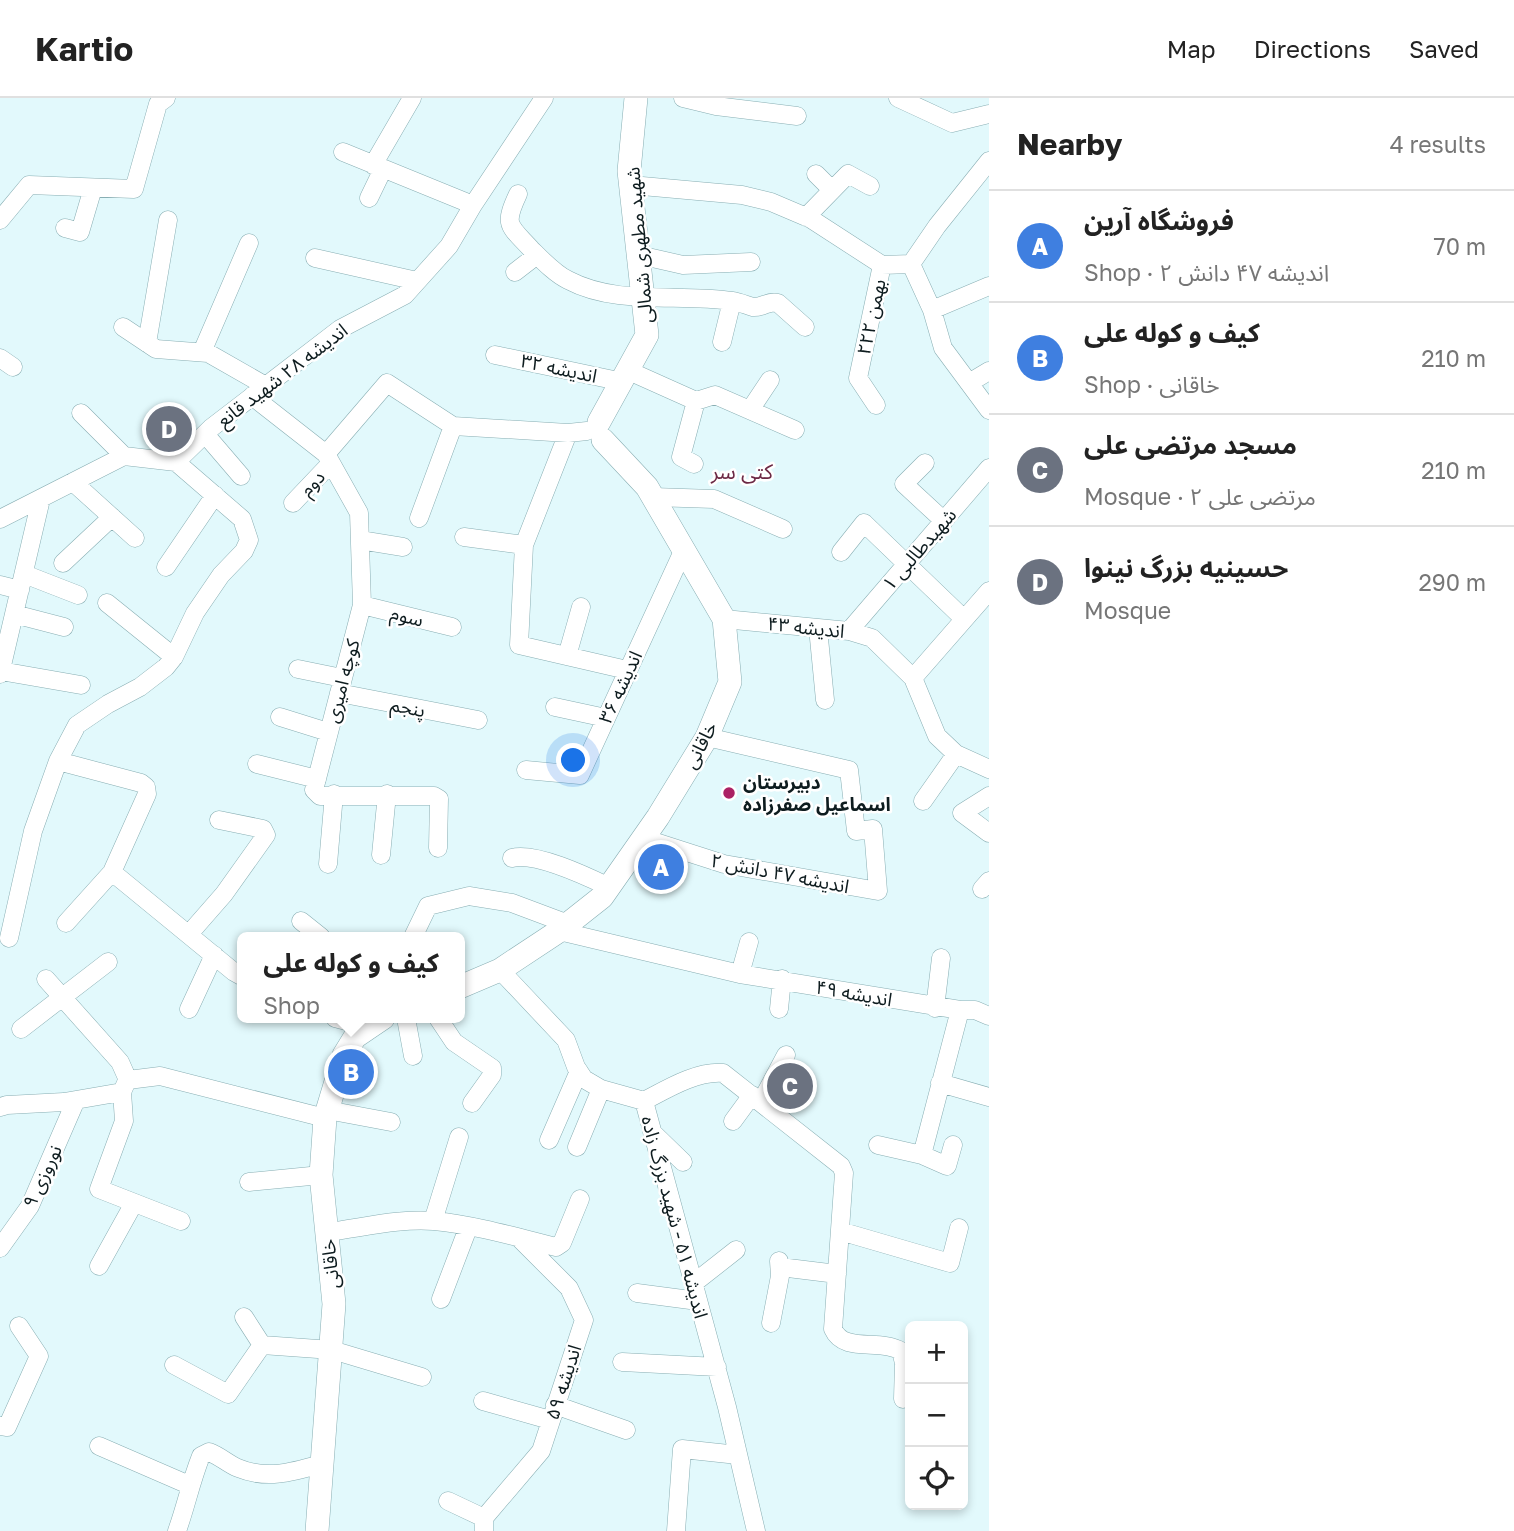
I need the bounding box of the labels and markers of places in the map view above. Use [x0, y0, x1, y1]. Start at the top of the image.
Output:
pin: D [146, 403, 192, 455]
place label: دبیرستان اسماعیل صفرزاده [743, 770, 891, 816]
marker: دبیرستان اسماعیل صفرزاده [721, 785, 737, 801]
pin: A [638, 841, 684, 893]
pin: B [328, 1046, 374, 1098]
pin: C [767, 1060, 813, 1112]

